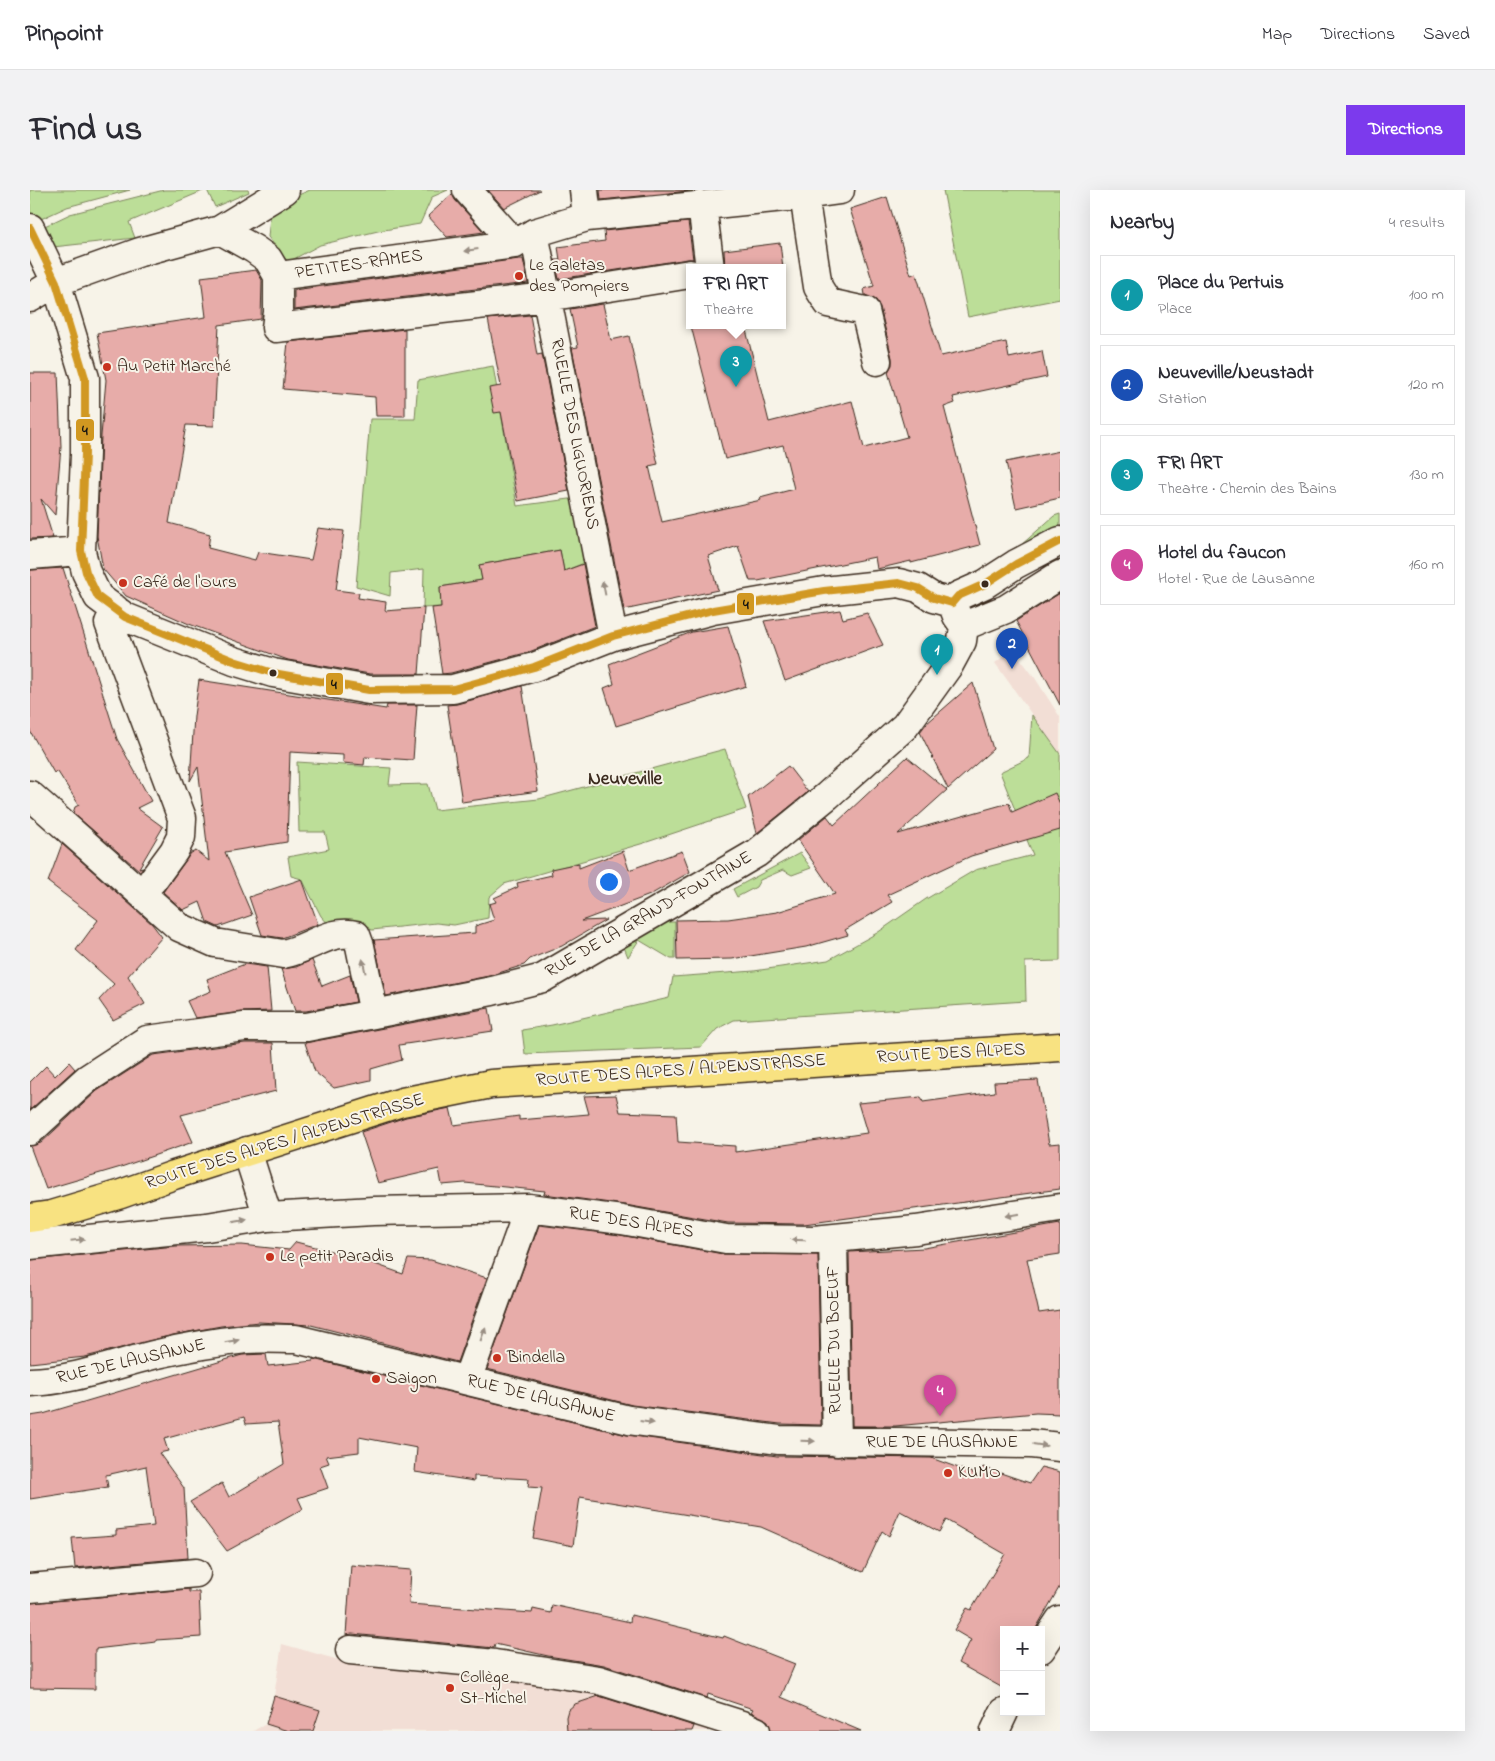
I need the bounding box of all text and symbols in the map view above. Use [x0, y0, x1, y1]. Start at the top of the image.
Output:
text: Pinpoint [25, 17, 103, 52]
text: Map [1262, 22, 1292, 48]
text: Directions [1320, 22, 1395, 48]
text: Saved [1423, 22, 1470, 48]
text: Find us [30, 105, 142, 156]
button: Directions [1346, 105, 1465, 155]
text: Nearby [1110, 208, 1174, 238]
text: 4 results [1389, 211, 1445, 235]
street label: PETITES-RAMES [293, 243, 425, 287]
one-way arrow [463, 246, 479, 254]
place label: Le Galetas des Pompiers [529, 253, 629, 300]
popup [686, 264, 786, 329]
marker: Le Galetas des Pompiers [513, 270, 525, 282]
text: Place du Pertuis [1158, 270, 1284, 297]
text: FRI ART [703, 271, 769, 298]
text: 1 [1124, 283, 1130, 307]
text: 100 m [1409, 283, 1444, 307]
text: Place [1158, 297, 1192, 321]
text: Theatre [703, 298, 754, 322]
street label: RUELLE DES LIGUORIENS [543, 336, 605, 532]
pin: 3 [720, 346, 752, 387]
place label: Au Petit Marché [117, 354, 232, 380]
text: Neuveville/Neustadt [1158, 360, 1314, 387]
marker: Au Petit Marché [101, 361, 113, 373]
text: 2 [1123, 373, 1131, 397]
text: 120 m [1408, 373, 1444, 397]
text: Station [1158, 387, 1207, 411]
line badge: 4 [75, 418, 95, 442]
text: 4 [81, 421, 88, 442]
text: FRI ART [1158, 450, 1223, 477]
text: 3 [1124, 463, 1130, 487]
text: 130 m [1409, 463, 1444, 487]
text: Theatre · Chemin des Bains [1158, 477, 1337, 501]
text: Hotel du faucon [1158, 540, 1286, 567]
text: 4 [1124, 553, 1130, 577]
text: 160 m [1409, 553, 1444, 577]
text: Hotel · Rue de Lausanne [1158, 567, 1315, 591]
place label: Café de l'Ours [133, 570, 237, 596]
marker: Café de l'Ours [117, 577, 129, 589]
unlabelled marker [980, 579, 990, 589]
one-way arrow [599, 580, 607, 596]
line badge: 4 [736, 592, 755, 616]
text: 4 [742, 595, 749, 616]
pin: 2 [996, 628, 1028, 669]
pin: 1 [921, 634, 953, 675]
unlabelled marker [268, 668, 278, 678]
line badge: 4 [325, 672, 344, 696]
text: 4 [330, 675, 337, 696]
district label: Neuveville [588, 766, 663, 793]
street label: RUE DE LA GRAND-FONTAINE [541, 845, 757, 985]
your location [596, 869, 622, 895]
one-way arrow [360, 958, 368, 973]
street label: ROUTE DES ALPES [876, 1037, 1026, 1071]
street label: ROUTE DES ALPES / ALPENSTRASSE [535, 1048, 827, 1094]
street label: ROUTE DES ALPES / ALPENSTRASSE [142, 1087, 428, 1197]
street label: RUE DES ALPES [567, 1200, 695, 1246]
one-way arrow [1004, 1212, 1020, 1220]
one-way arrow [232, 1217, 248, 1225]
one-way arrow [71, 1236, 87, 1244]
one-way arrow [790, 1236, 806, 1244]
place label: Le petit Paradis [280, 1244, 394, 1270]
marker: Le petit Paradis [264, 1251, 276, 1263]
street label: RUELLE DU BOEUF [821, 1265, 849, 1414]
one-way arrow [480, 1327, 487, 1342]
street label: RUE DE LAUSANNE [54, 1332, 208, 1392]
one-way arrow [224, 1337, 240, 1345]
place label: Bindella [506, 1345, 565, 1371]
marker: Bindella [491, 1352, 503, 1364]
place label: Saigon [386, 1366, 437, 1393]
street label: RUE DE LAUSANNE [464, 1368, 618, 1430]
marker: Saigon [370, 1373, 382, 1385]
pin: 4 [924, 1375, 956, 1416]
one-way arrow [639, 1419, 655, 1427]
street label: RUE DE LAUSANNE [866, 1430, 1018, 1456]
one-way arrow [800, 1437, 816, 1445]
one-way arrow [1033, 1441, 1049, 1449]
place label: KUMO [958, 1460, 1001, 1486]
marker: KUMO [942, 1467, 954, 1479]
map controls [1000, 1626, 1045, 1716]
button: + [1000, 1626, 1045, 1671]
place label: Collège St-Michel [460, 1665, 526, 1712]
button: − [1000, 1671, 1045, 1716]
marker: Collège St-Michel [444, 1682, 456, 1694]

